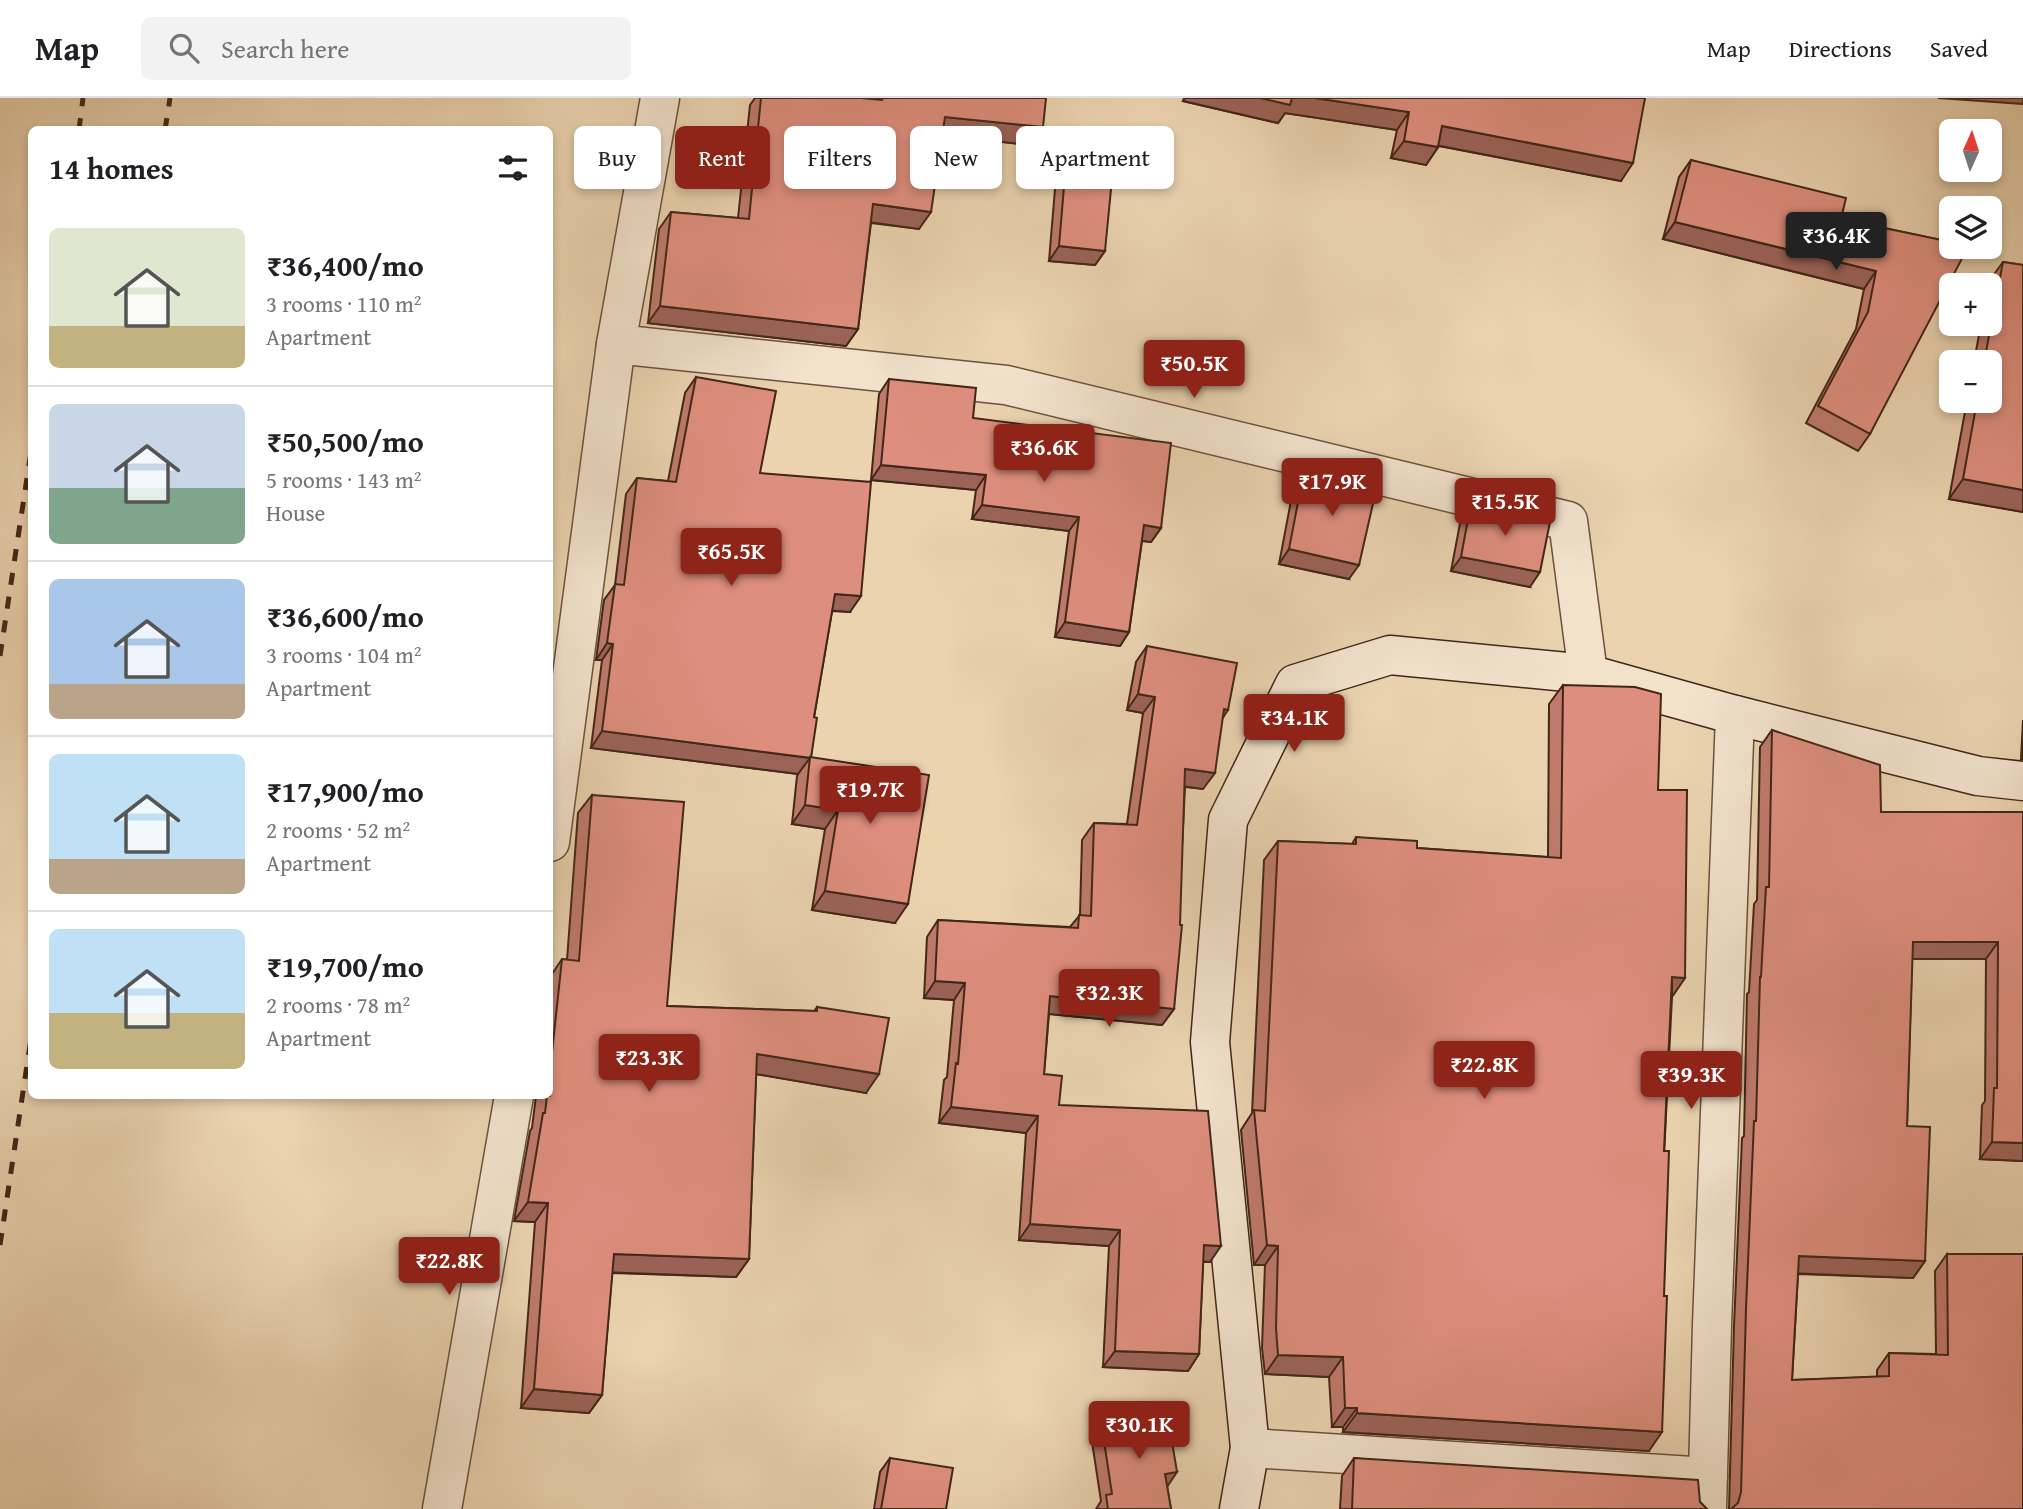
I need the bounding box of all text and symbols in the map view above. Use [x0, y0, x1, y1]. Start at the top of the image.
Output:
search box [141, 17, 631, 80]
text: Map [35, 24, 99, 72]
icon: search [165, 29, 203, 67]
text: Search here [221, 29, 349, 68]
text: Map [1707, 31, 1751, 66]
text: Directions [1789, 31, 1892, 66]
text: Saved [1930, 31, 1988, 66]
north arrow [1939, 119, 2002, 182]
map controls [1939, 119, 2002, 413]
chip: Buy [574, 126, 661, 189]
chip: Rent [675, 126, 770, 189]
chip: Filters [784, 126, 896, 189]
chip: New [910, 126, 1002, 189]
chip: Apartment [1016, 126, 1174, 189]
text: 14 homes [49, 146, 174, 190]
icon: filters [494, 149, 532, 187]
button: layers [1939, 196, 2002, 259]
pin: ₹36.4K [1779, 212, 1893, 272]
text: ₹36.4K [1802, 218, 1870, 251]
text: ₹36,400/mo [266, 243, 424, 287]
icon: home [105, 256, 189, 340]
button: + [1939, 273, 2002, 336]
text: 3 rooms · 110 m² [266, 287, 421, 320]
text: Apartment [266, 320, 371, 353]
pin: ₹50.5K [1137, 341, 1251, 400]
text: ₹50.5K [1160, 346, 1228, 379]
button: − [1939, 350, 2002, 413]
text: ₹50,500/mo [266, 419, 424, 463]
pin: ₹36.6K [987, 424, 1101, 484]
text: ₹36.6K [1010, 430, 1078, 463]
icon: home [105, 432, 189, 516]
pin: ₹17.9K [1275, 458, 1389, 518]
text: 5 rooms · 143 m² [266, 463, 421, 496]
text: ₹17.9K [1298, 464, 1366, 497]
pin: ₹15.5K [1448, 478, 1562, 538]
text: ₹15.5K [1471, 484, 1539, 517]
text: House [266, 496, 325, 529]
pin: ₹65.5K [674, 528, 788, 588]
text: ₹65.5K [697, 534, 765, 567]
text: ₹36,600/mo [266, 594, 424, 638]
icon: home [105, 607, 189, 691]
text: 3 rooms · 104 m² [266, 638, 421, 671]
text: Apartment [266, 671, 371, 704]
pin: ₹34.1K [1237, 694, 1351, 754]
text: ₹34.1K [1260, 700, 1328, 733]
pin: ₹19.7K [813, 766, 927, 826]
text: ₹17,900/mo [266, 769, 424, 813]
text: ₹19.7K [836, 772, 904, 805]
icon: home [105, 782, 189, 866]
text: 2 rooms · 52 m² [266, 813, 410, 846]
text: Apartment [266, 846, 371, 879]
text: ₹19,700/mo [266, 944, 424, 988]
icon: home [105, 957, 189, 1041]
pin: ₹32.3K [1052, 970, 1166, 1029]
text: ₹32.3K [1075, 975, 1143, 1008]
text: 2 rooms · 78 m² [266, 988, 410, 1021]
text: Apartment [266, 1021, 371, 1054]
pin: ₹23.3K [592, 1034, 706, 1094]
text: ₹23.3K [615, 1040, 683, 1073]
pin: ₹22.8K [1427, 1042, 1541, 1101]
text: ₹22.8K [1450, 1047, 1518, 1080]
pin: ₹39.3K [1634, 1052, 1748, 1111]
text: ₹39.3K [1657, 1057, 1725, 1090]
pin: ₹22.8K [392, 1238, 506, 1297]
text: ₹22.8K [415, 1243, 483, 1276]
pin: ₹30.1K [1082, 1402, 1196, 1461]
text: ₹30.1K [1105, 1407, 1173, 1440]

